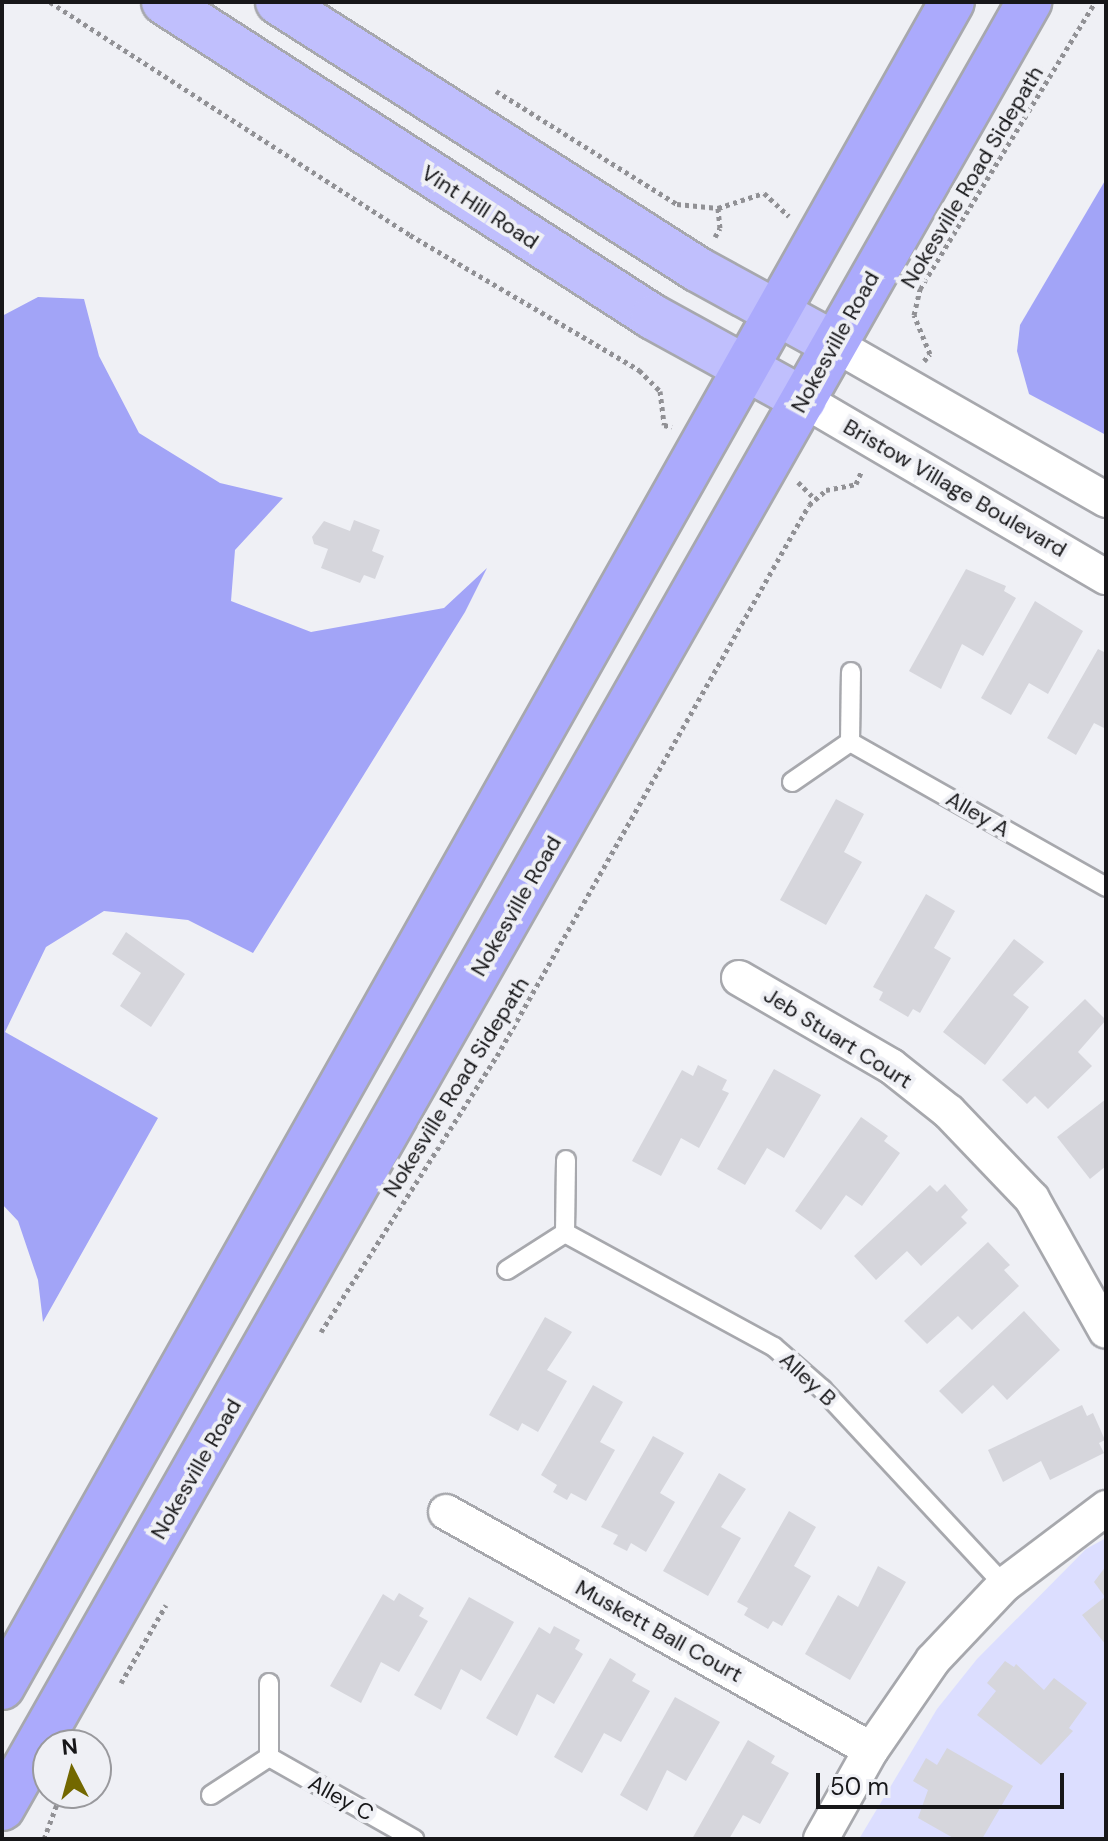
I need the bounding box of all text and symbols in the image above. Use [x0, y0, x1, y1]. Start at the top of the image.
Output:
street label: Nokesville Road Sidepath [895, 61, 1049, 293]
street label: Vint Hill Road [417, 159, 543, 255]
street label: Nokesville Road [785, 267, 885, 417]
street label: Bristow Village Boulevard [839, 413, 1071, 563]
street label: Alley A [941, 785, 1015, 843]
street label: Nokesville Road [465, 831, 567, 981]
street label: Nokesville Road Sidepath [377, 972, 535, 1202]
street label: Jeb Stuart Court [759, 982, 917, 1094]
street label: Alley B [774, 1346, 842, 1412]
street label: Nokesville Road [145, 1394, 247, 1544]
street label: Muskett Ball Court [571, 1574, 747, 1688]
north arrow [32, 1729, 112, 1809]
text: N [60, 1731, 79, 1762]
scale bar [820, 1757, 1068, 1807]
street label: Alley C [304, 1769, 378, 1827]
text: 50 m [830, 1771, 889, 1802]

